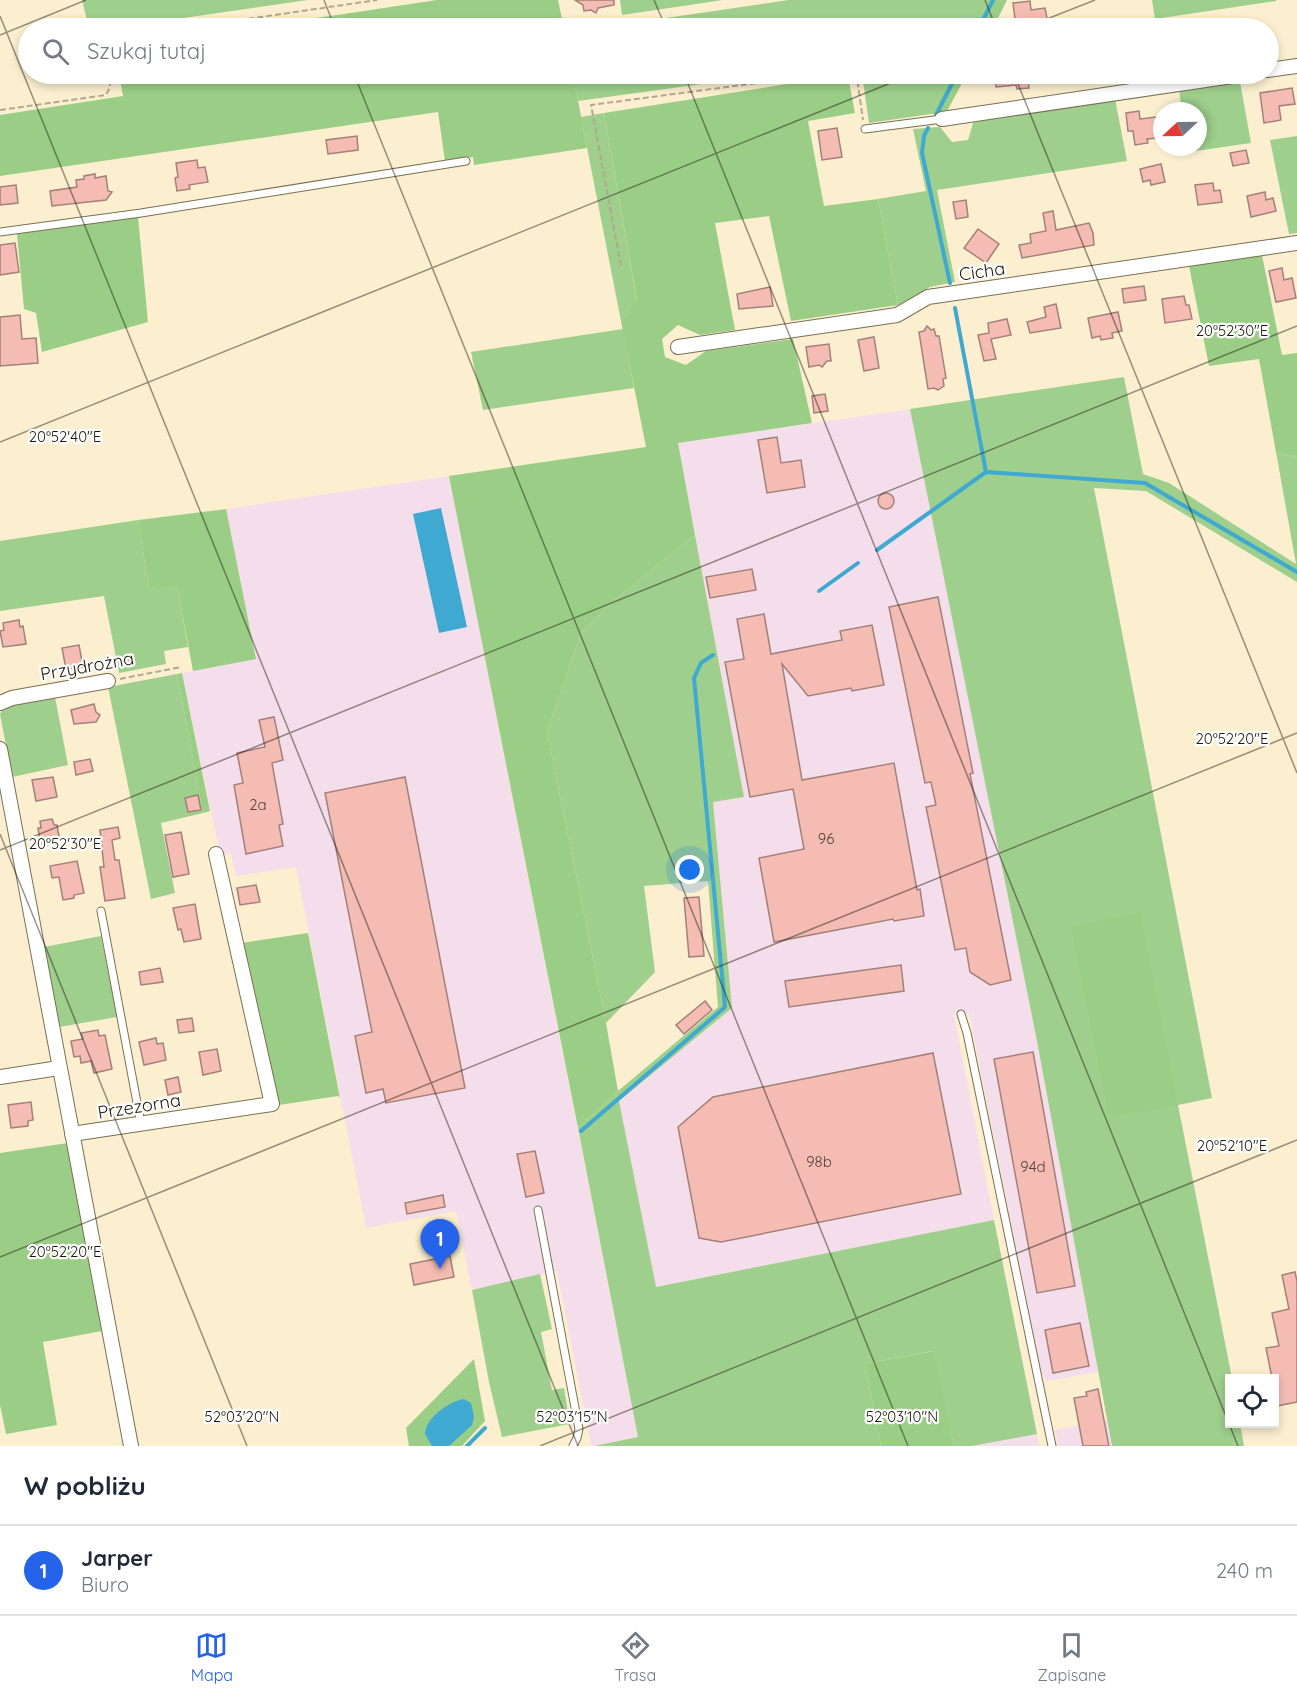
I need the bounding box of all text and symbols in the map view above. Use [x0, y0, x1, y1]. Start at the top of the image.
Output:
search box [18, 18, 1279, 84]
icon: search [39, 35, 72, 68]
text: Szukaj tutaj [87, 37, 206, 65]
north arrow [1153, 102, 1207, 156]
street label: Cicha [958, 256, 1006, 286]
text: 20°52'30"E [1196, 321, 1268, 340]
text: 20°52'40"E [29, 427, 101, 446]
street label: Przydrożna [38, 646, 136, 686]
text: 20°52'20"E [1195, 729, 1269, 748]
house number: 2a [249, 795, 267, 814]
house number: 96 [818, 829, 834, 848]
text: 20°52'30"E [29, 834, 101, 853]
your location [675, 855, 704, 884]
street label: Przezorna [96, 1088, 182, 1124]
text: 20°52'10"E [1197, 1136, 1267, 1155]
house number: 98b [806, 1152, 832, 1171]
house number: 94d [1020, 1157, 1046, 1176]
pin: 1 [420, 1220, 460, 1269]
text: 20°52'20"E [28, 1242, 102, 1261]
map controls [1225, 1374, 1279, 1428]
button: locate [1225, 1374, 1279, 1428]
text: 52°03'20"N [204, 1407, 280, 1426]
text: 52°03'15"N [536, 1407, 608, 1426]
text: 52°03'10"N [866, 1407, 938, 1426]
text: W pobliżu [24, 1469, 146, 1502]
text: Jarper [81, 1544, 153, 1572]
text: 1 [40, 1558, 47, 1583]
text: 240 m [1216, 1558, 1273, 1583]
text: Biuro [81, 1572, 129, 1597]
tab: Mapa [191, 1629, 233, 1685]
tab: Trasa [614, 1629, 656, 1685]
tab: Zapisane [1038, 1629, 1106, 1685]

